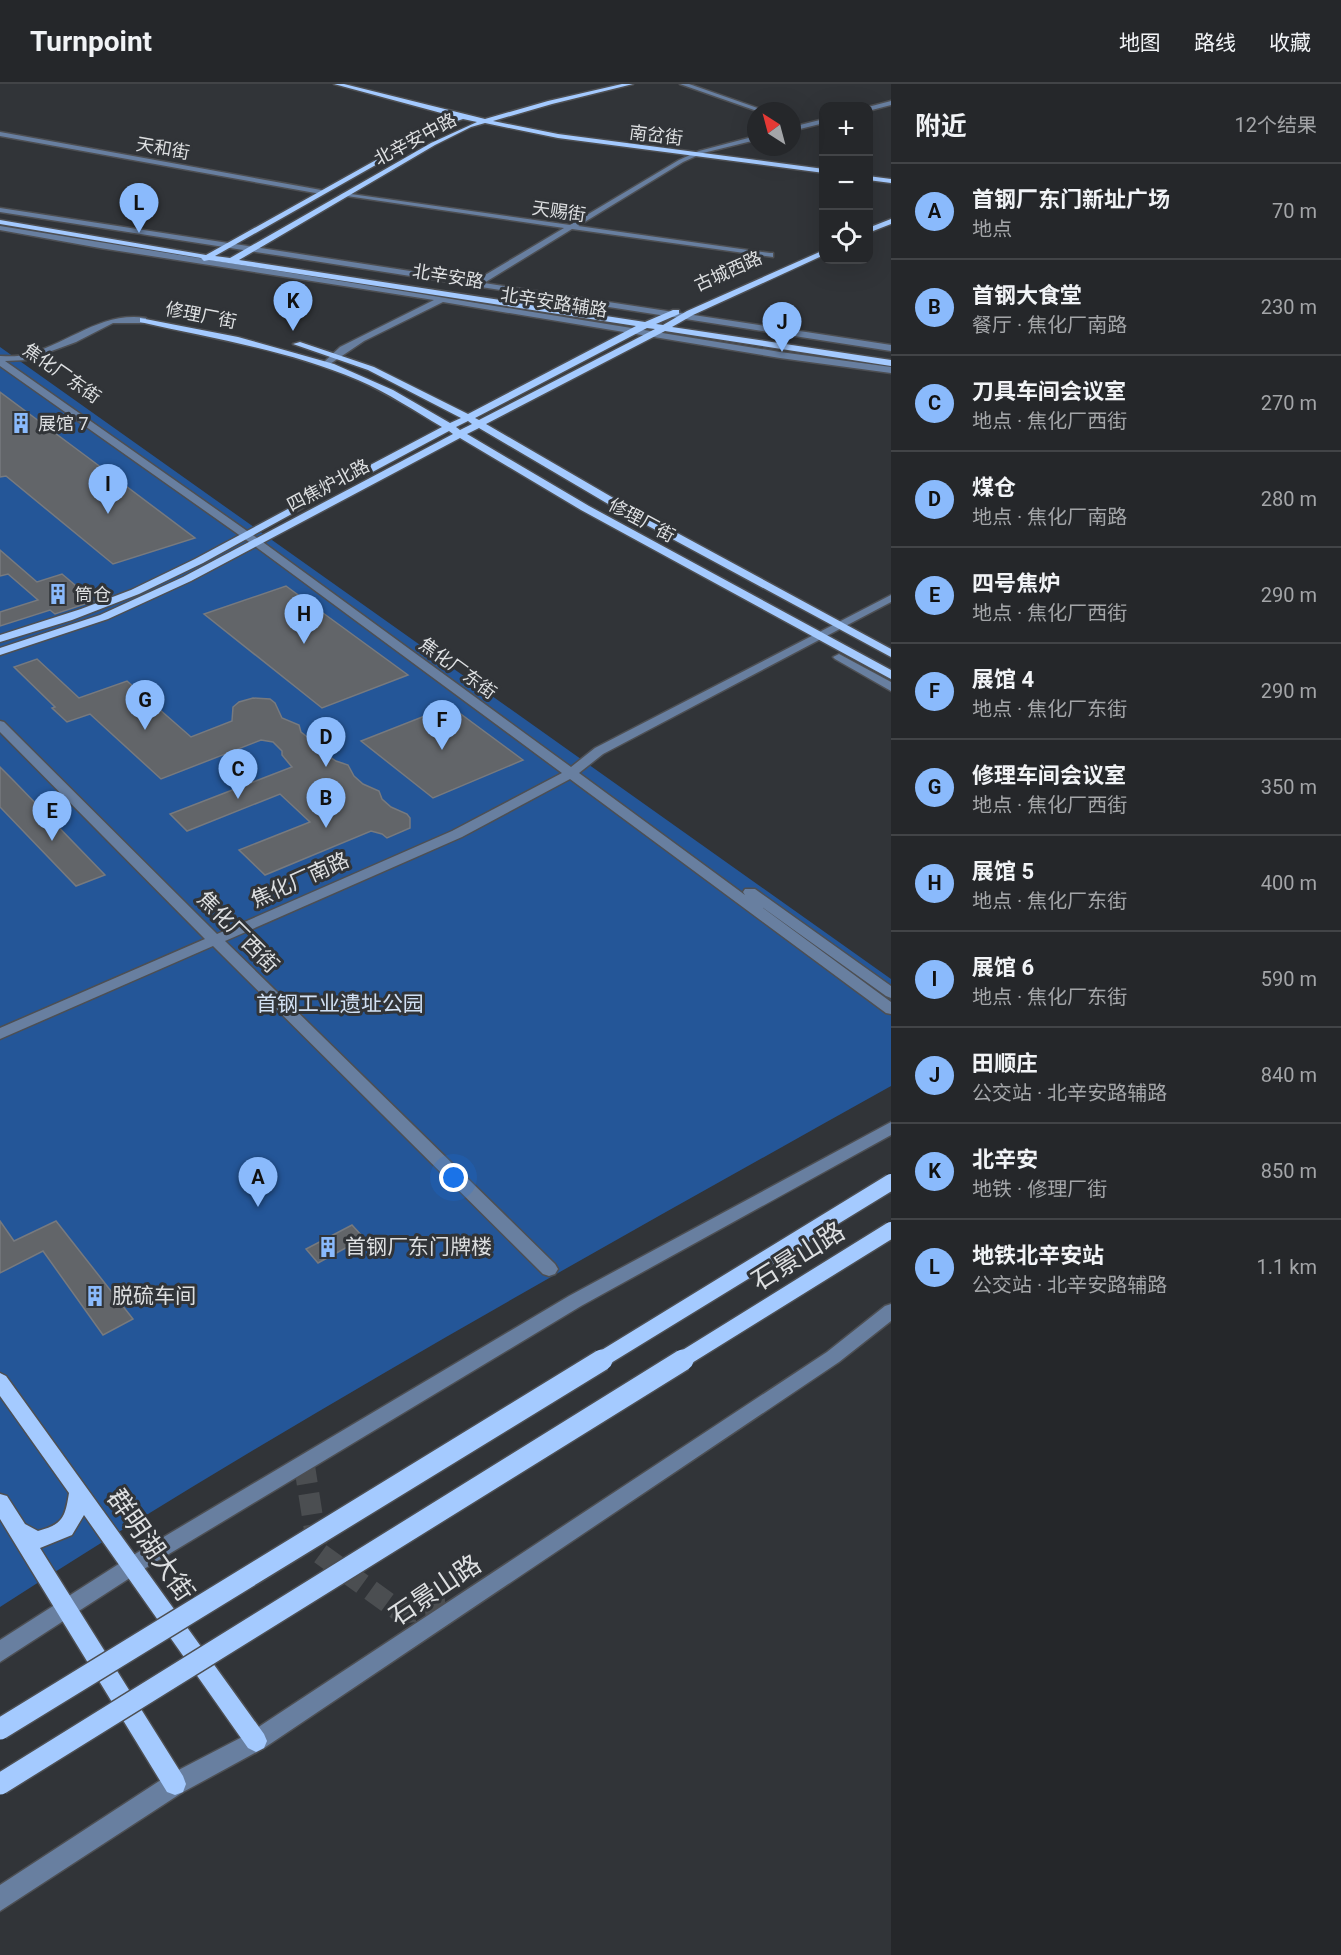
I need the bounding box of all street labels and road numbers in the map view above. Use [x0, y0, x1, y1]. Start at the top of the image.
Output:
street label: 北辛安中路 [370, 109, 460, 169]
street label: 南岔街 [628, 121, 684, 149]
street label: 天和街 [135, 133, 191, 163]
street label: 天赐街 [531, 197, 587, 225]
street label: 古城西路 [691, 247, 765, 295]
street label: 北辛安路 [411, 260, 485, 292]
street label: 北辛安路辅路 [499, 283, 609, 321]
street label: 修理厂街 [164, 298, 238, 332]
street label: 焦化厂东街 [19, 339, 105, 407]
street label: 四焦炉北路 [283, 455, 373, 515]
street label: 修理厂街 [605, 494, 679, 546]
street label: 焦化厂东街 [415, 633, 501, 703]
street label: 焦化厂南路 [247, 848, 353, 912]
street label: 焦化厂西街 [192, 886, 284, 978]
street label: 石景山路 [746, 1216, 850, 1296]
street label: 群明湖大街 [101, 1483, 201, 1607]
street label: 石景山路 [383, 1548, 487, 1632]

